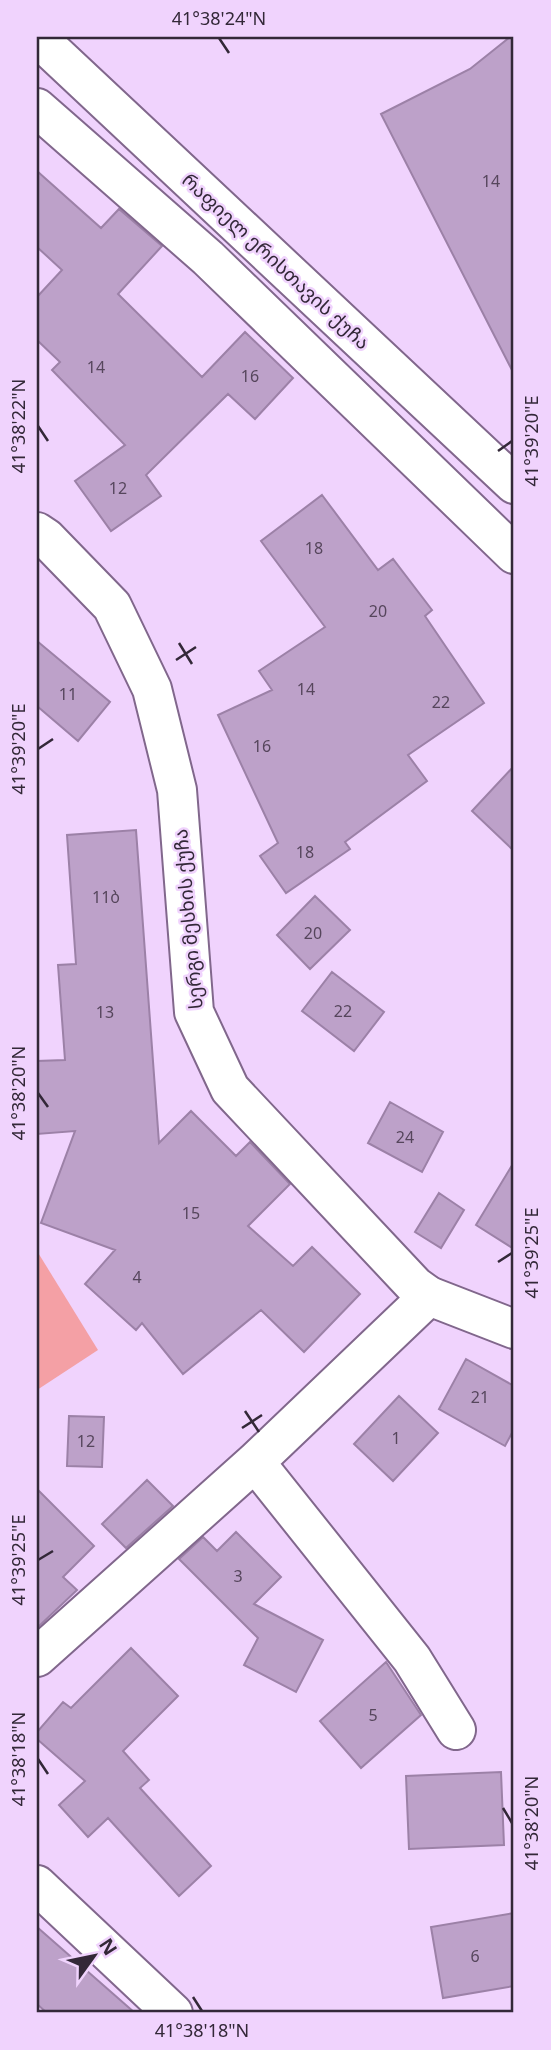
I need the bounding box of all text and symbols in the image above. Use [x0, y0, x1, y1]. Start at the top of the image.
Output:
text: 41°38'24"N [172, 6, 266, 30]
street label: რაფიელ ერისთავის ქუჩა [177, 167, 375, 355]
house number: 14 [482, 170, 500, 192]
house number: 14 [87, 356, 105, 378]
house number: 16 [241, 365, 259, 387]
text: 41°38'22"N [6, 379, 30, 473]
text: 41°39'20"E [519, 396, 543, 486]
house number: 12 [109, 477, 127, 499]
house number: 18 [305, 537, 323, 559]
house number: 20 [369, 600, 387, 622]
house number: 14 [297, 678, 315, 700]
house number: 11 [59, 683, 77, 705]
house number: 22 [432, 691, 450, 713]
text: 41°39'20"E [6, 704, 30, 794]
house number: 16 [253, 735, 271, 757]
street label: სერგი მესხის ქუჩა [167, 828, 209, 1010]
house number: 18 [296, 841, 314, 863]
house number: 11ბ [92, 886, 120, 908]
house number: 20 [304, 922, 322, 944]
house number: 22 [334, 1000, 352, 1022]
house number: 13 [96, 1001, 114, 1023]
text: 41°38'20"N [6, 1046, 30, 1140]
house number: 24 [396, 1126, 414, 1148]
house number: 15 [182, 1202, 200, 1224]
text: 41°39'25"E [519, 1208, 543, 1298]
house number: 4 [132, 1266, 142, 1288]
house number: 21 [471, 1386, 489, 1408]
house number: 1 [391, 1427, 401, 1449]
house number: 12 [77, 1430, 95, 1452]
text: 41°39'25"E [6, 1515, 30, 1605]
house number: 3 [233, 1565, 243, 1587]
house number: 5 [368, 1704, 378, 1726]
text: 41°38'18"N [6, 1712, 30, 1806]
text: 41°38'20"N [519, 1776, 543, 1870]
north arrow [60, 1920, 130, 1990]
text: N [93, 1933, 123, 1960]
house number: 6 [470, 1945, 480, 1967]
text: 41°38'18"N [155, 2018, 249, 2042]

